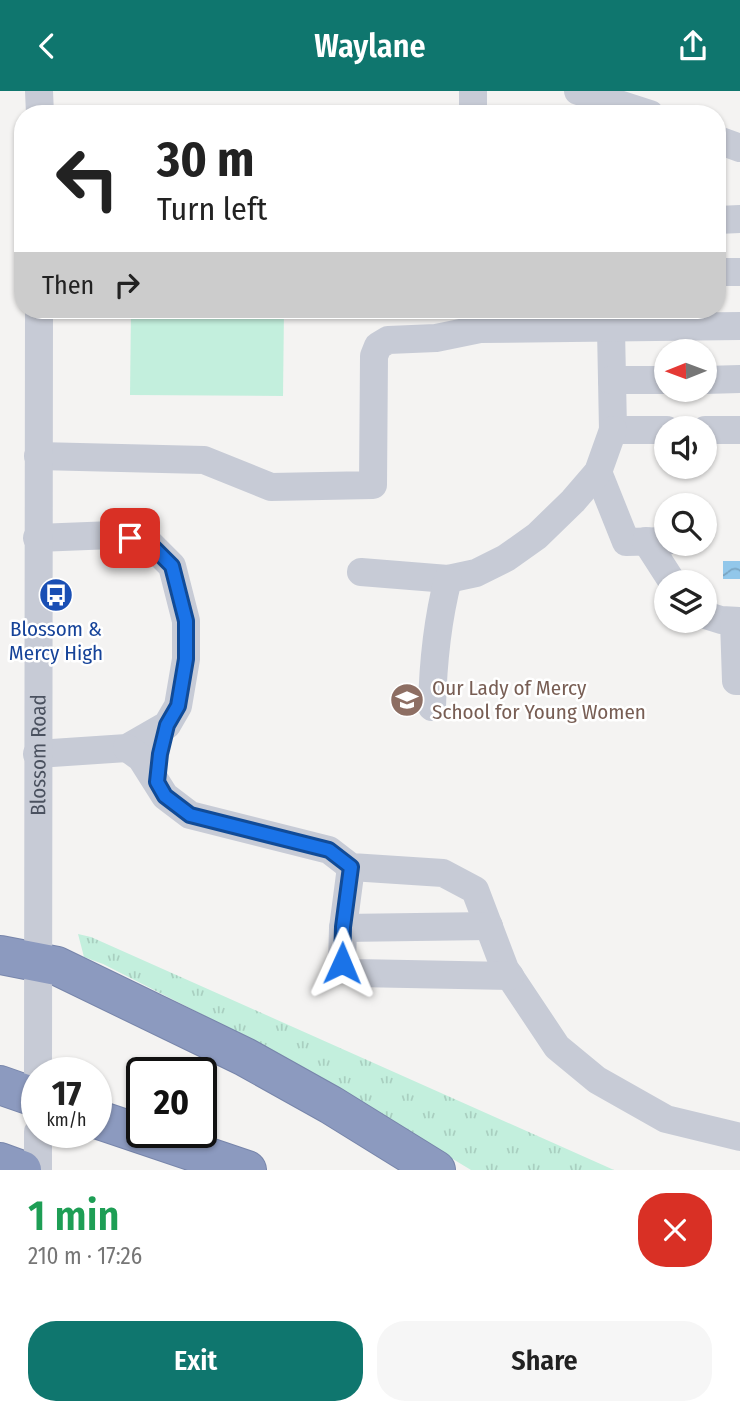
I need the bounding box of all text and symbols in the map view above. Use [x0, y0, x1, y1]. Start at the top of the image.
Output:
icon: back [28, 27, 66, 65]
text: Waylane [314, 27, 426, 65]
icon: share [674, 27, 712, 65]
text: 30 m [157, 130, 255, 189]
icon: left [42, 133, 133, 224]
text: Turn left [157, 190, 267, 228]
icon: right [108, 266, 146, 304]
text: Then [42, 270, 94, 301]
north arrow [654, 339, 718, 403]
map controls [654, 339, 717, 633]
button: sound [654, 416, 717, 479]
button: search [654, 493, 717, 556]
pin [100, 508, 160, 568]
icon: arrive [111, 519, 149, 557]
button: layers [654, 570, 717, 633]
bus stop icon: Blossom & Mercy High [37, 576, 75, 614]
place label: Blossom & Mercy High [9, 616, 103, 666]
place label: Our Lady of Mercy School for Young Women [432, 675, 646, 725]
school or university icon: Our Lady of Mercy School for Young Women [388, 681, 426, 719]
street label: Blossom Road [25, 694, 51, 816]
position arrow [305, 926, 379, 1000]
speed limit sign: 20 [126, 1057, 217, 1148]
text: 17 [52, 1072, 81, 1114]
text: km/h [46, 1109, 87, 1131]
text: 1 min [28, 1191, 119, 1241]
button: close [638, 1193, 712, 1267]
text: 210 m · 17:26 [28, 1242, 142, 1270]
button: Exit [28, 1321, 363, 1401]
button: Share [377, 1321, 712, 1401]

